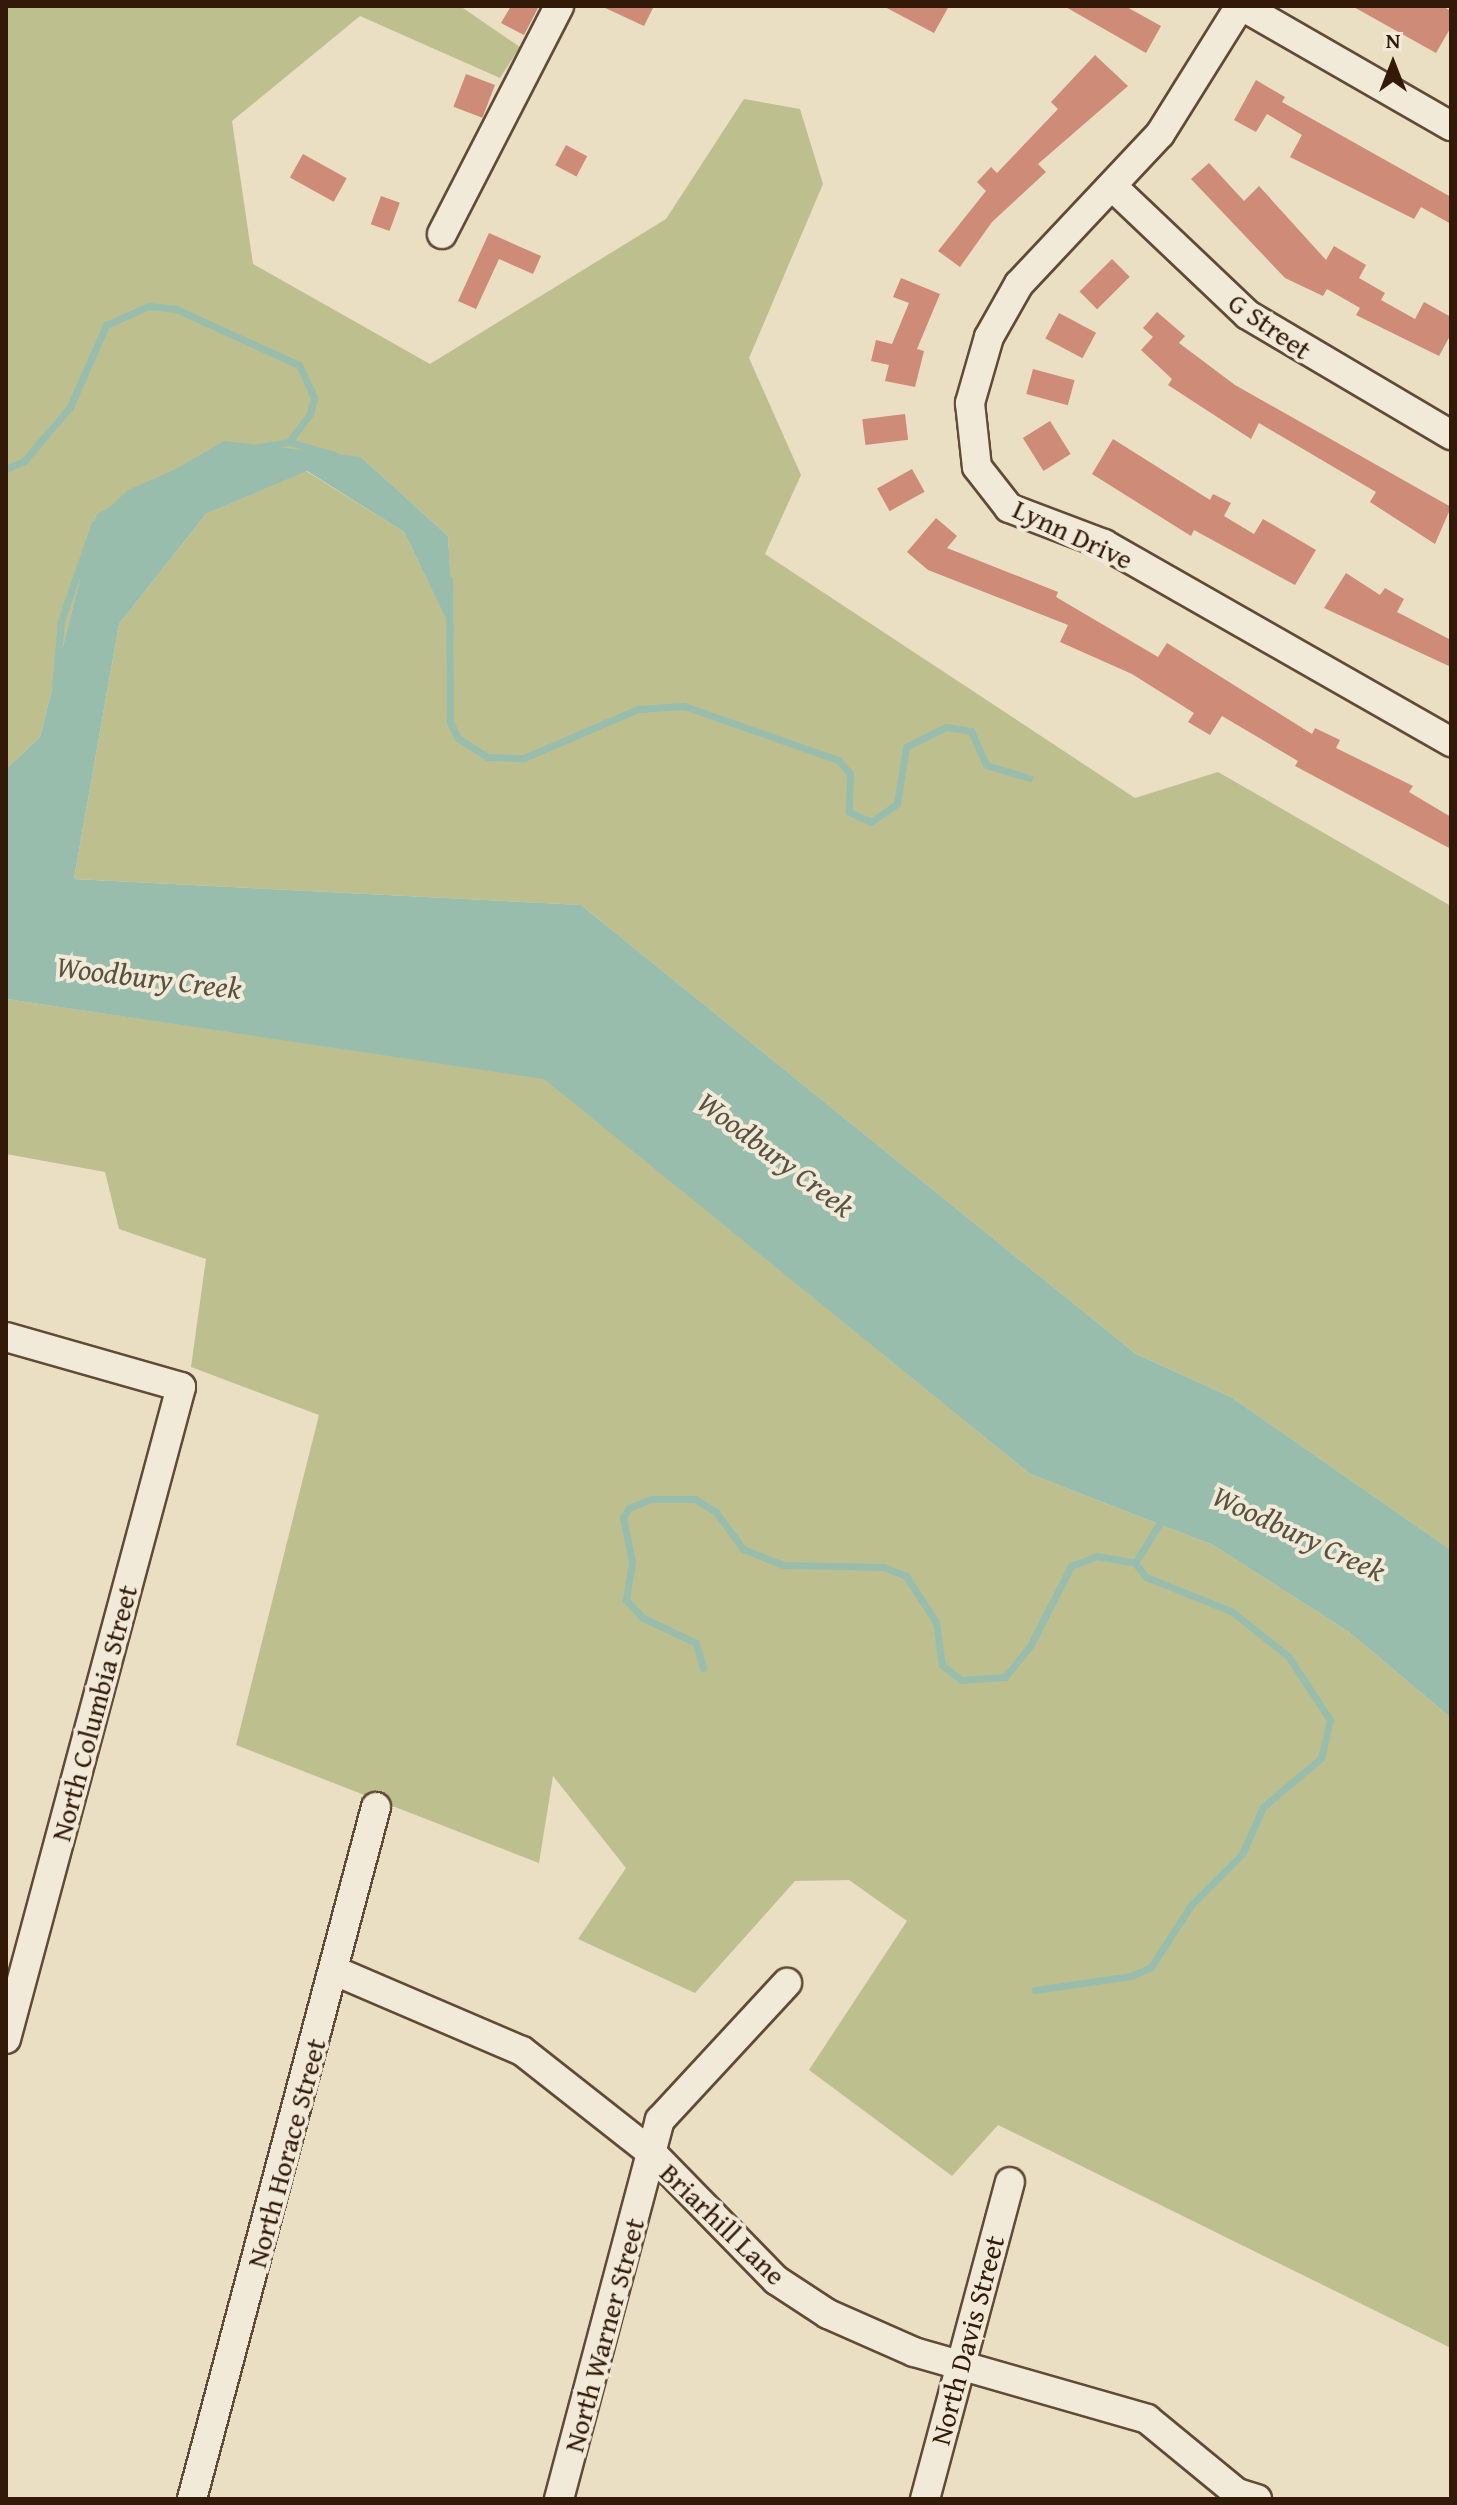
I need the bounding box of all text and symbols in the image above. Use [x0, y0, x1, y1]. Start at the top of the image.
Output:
north arrow [1353, 24, 1433, 104]
text: N [1386, 24, 1400, 56]
street label: G Street [1222, 285, 1318, 367]
street label: Lynn Drive [1008, 492, 1138, 576]
water label: Woodbury Creek [54, 948, 244, 1006]
water label: Woodbury Creek [691, 1084, 861, 1224]
water label: Woodbury Creek [1207, 1477, 1391, 1589]
street label: North Columbia Street [44, 1581, 144, 1845]
street label: North Horace Street [239, 2035, 333, 2271]
street label: Briarhill Lane [653, 2156, 793, 2292]
street label: North Warner Street [557, 2214, 651, 2456]
street label: North Davis Street [923, 2232, 1011, 2448]

